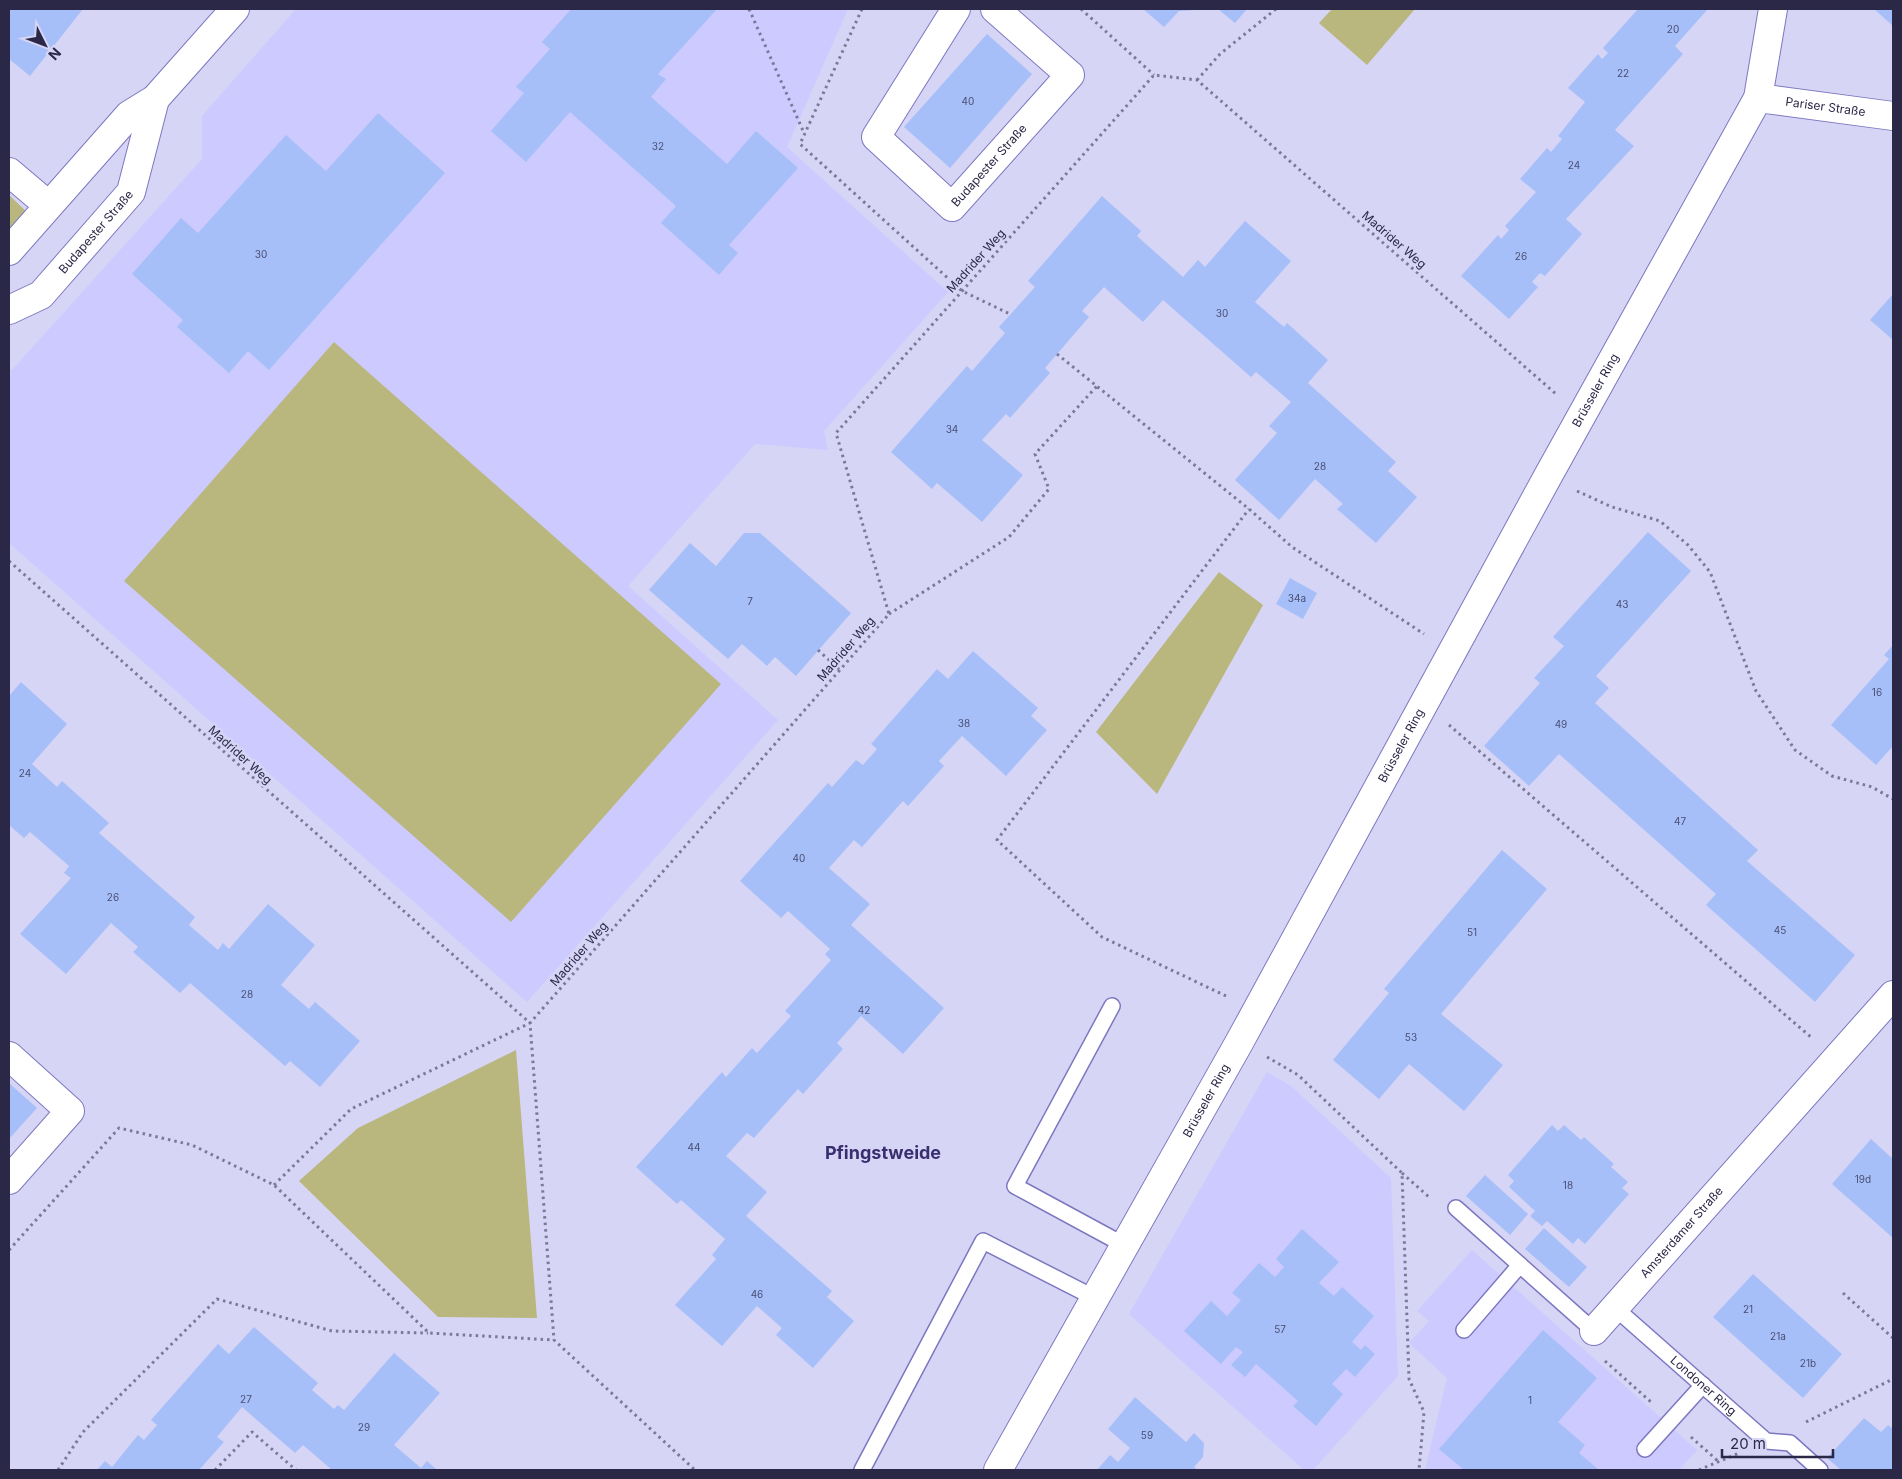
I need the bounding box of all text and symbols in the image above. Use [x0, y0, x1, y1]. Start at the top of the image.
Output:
north arrow [20, 20, 70, 70]
house number: 20 [1667, 23, 1679, 35]
text: N [45, 44, 65, 64]
house number: 22 [1617, 67, 1629, 79]
street label: Pariser Straße [1785, 94, 1866, 119]
house number: 40 [962, 95, 974, 107]
street label: Budapester Straße [948, 121, 1030, 210]
house number: 32 [652, 140, 664, 152]
house number: 24 [1568, 159, 1580, 171]
street label: Budapester Straße [55, 187, 136, 276]
street label: Madrider Weg [1359, 208, 1430, 272]
street label: Madrider Weg [943, 226, 1008, 296]
house number: 30 [255, 248, 267, 260]
house number: 26 [1515, 250, 1527, 262]
house number: 30 [1216, 307, 1228, 319]
street label: Brüsseler Ring [1569, 351, 1622, 430]
house number: 34 [946, 423, 958, 435]
house number: 28 [1314, 460, 1326, 472]
house number: 34a [1288, 592, 1306, 604]
house number: 7 [747, 595, 753, 607]
house number: 43 [1616, 598, 1628, 610]
street label: Madrider Weg [814, 613, 878, 684]
house number: 16 [1872, 686, 1882, 698]
street label: Brüsseler Ring [1374, 706, 1427, 785]
house number: 38 [958, 717, 970, 729]
house number: 49 [1555, 718, 1567, 730]
street label: Madrider Weg [205, 722, 275, 787]
house number: 24 [19, 767, 31, 779]
house number: 47 [1674, 815, 1686, 827]
house number: 40 [793, 852, 805, 864]
house number: 26 [107, 891, 119, 903]
street label: Madrider Weg [547, 918, 611, 989]
house number: 45 [1774, 924, 1786, 936]
house number: 51 [1467, 926, 1477, 938]
house number: 28 [241, 988, 253, 1000]
house number: 42 [858, 1004, 870, 1016]
house number: 53 [1405, 1031, 1417, 1043]
street label: Brüsseler Ring [1179, 1061, 1233, 1140]
house number: 44 [688, 1141, 700, 1153]
district label: Pfingstweide [825, 1142, 941, 1163]
house number: 19d [1855, 1173, 1871, 1185]
house number: 18 [1563, 1179, 1573, 1191]
street label: Amsterdamer Straße [1637, 1183, 1726, 1281]
house number: 46 [751, 1288, 763, 1300]
house number: 21 [1743, 1303, 1753, 1315]
house number: 57 [1274, 1323, 1286, 1335]
house number: 21a [1770, 1330, 1786, 1342]
street label: Londoner Ring [1668, 1352, 1740, 1418]
house number: 21b [1800, 1357, 1816, 1369]
house number: 27 [240, 1393, 252, 1405]
house number: 1 [1528, 1394, 1532, 1406]
house number: 29 [358, 1421, 370, 1433]
scale bar [1722, 1426, 1833, 1458]
house number: 59 [1141, 1429, 1153, 1441]
text: 20 m [1730, 1434, 1766, 1453]

